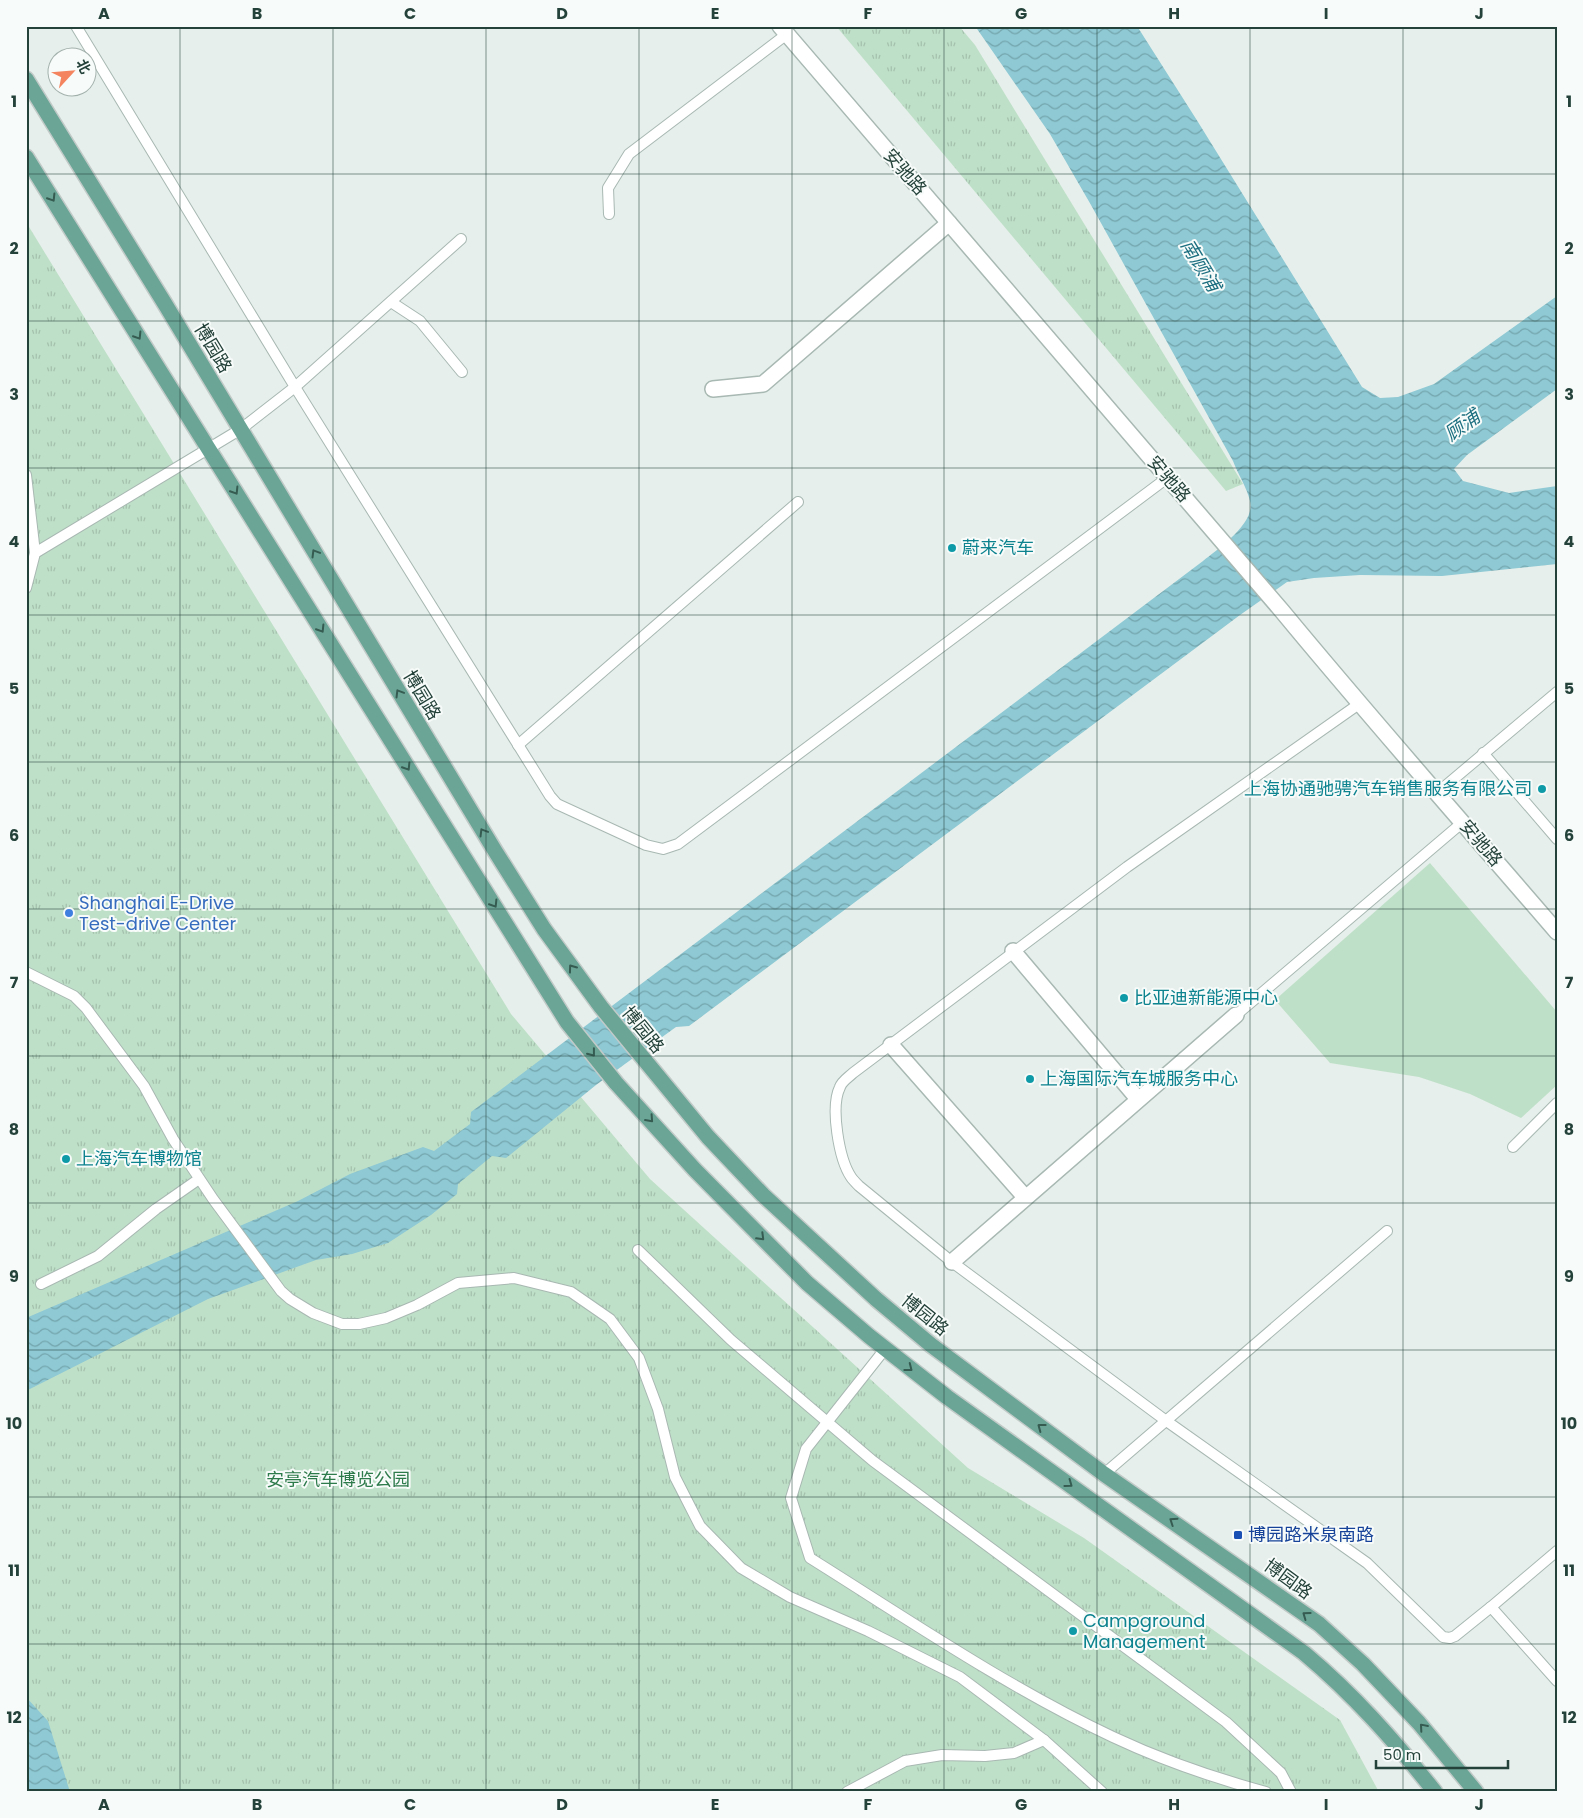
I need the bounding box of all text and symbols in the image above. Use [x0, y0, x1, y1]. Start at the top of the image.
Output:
text: A [98, 2, 110, 25]
text: B [252, 2, 262, 25]
text: C [404, 2, 416, 25]
text: D [556, 2, 568, 25]
text: E [711, 2, 719, 25]
text: F [864, 2, 873, 25]
text: G [1015, 2, 1027, 25]
text: H [1168, 2, 1180, 25]
text: I [1324, 2, 1328, 25]
text: J [1474, 2, 1484, 25]
north arrow [48, 48, 98, 98]
text: 北 [72, 56, 96, 77]
text: 1 [11, 90, 17, 113]
text: 1 [1566, 90, 1572, 113]
street label: 安驰路 [878, 143, 933, 200]
one-way arrow [46, 193, 55, 202]
water label: 南顾浦 [1174, 234, 1228, 299]
text: 2 [9, 237, 19, 260]
text: 2 [1564, 237, 1574, 260]
street label: 博园路 [189, 318, 238, 377]
one-way arrow [132, 331, 142, 340]
text: 3 [9, 383, 19, 406]
text: 3 [1564, 383, 1574, 406]
water label: 顾浦 [1439, 402, 1488, 447]
street label: 安驰路 [1142, 450, 1197, 507]
one-way arrow [229, 485, 239, 494]
text: 4 [9, 530, 20, 553]
text: 4 [1564, 530, 1575, 553]
place label: 蔚来汽车 [962, 535, 1034, 560]
marker: 蔚来汽车 [946, 542, 958, 554]
one-way arrow [312, 550, 322, 559]
one-way arrow [315, 623, 325, 632]
street label: 博园路 [398, 665, 447, 724]
text: 5 [9, 677, 19, 700]
text: 5 [1564, 677, 1574, 700]
one-way arrow [396, 689, 406, 698]
one-way arrow [401, 761, 411, 770]
place label: 上海协通驰骋汽车销售服务有限公司 [1244, 776, 1532, 801]
marker: 上海协通驰骋汽车销售服务有限公司 [1536, 783, 1548, 795]
street label: 安驰路 [1454, 814, 1508, 871]
text: 6 [9, 824, 19, 847]
text: 6 [1564, 824, 1574, 847]
one-way arrow [480, 828, 490, 837]
place label: Shanghai E-Drive Test-drive Center [79, 890, 236, 936]
one-way arrow [487, 899, 497, 908]
marker: Shanghai E-Drive Test-drive Center [63, 907, 75, 919]
one-way arrow [569, 964, 578, 974]
text: 7 [10, 971, 19, 994]
text: 7 [1565, 971, 1574, 994]
place label: 比亚迪新能源中心 [1134, 985, 1278, 1010]
marker: 比亚迪新能源中心 [1118, 992, 1130, 1004]
street label: 博园路 [617, 1001, 670, 1059]
one-way arrow [586, 1047, 595, 1056]
place label: 上海国际汽车城服务中心 [1040, 1066, 1238, 1091]
marker: 上海国际汽车城服务中心 [1024, 1073, 1036, 1085]
one-way arrow [644, 1113, 653, 1122]
text: 8 [9, 1118, 19, 1141]
text: 8 [1564, 1118, 1574, 1141]
place label: 上海汽车博物馆 [76, 1146, 202, 1171]
marker: 上海汽车博物馆 [60, 1153, 72, 1165]
one-way arrow [755, 1231, 764, 1240]
text: 9 [9, 1265, 19, 1288]
text: 9 [1564, 1265, 1574, 1288]
street label: 博园路 [896, 1288, 954, 1341]
one-way arrow [903, 1362, 912, 1370]
text: 10 [6, 1412, 22, 1435]
text: 10 [1561, 1412, 1577, 1435]
one-way arrow [1038, 1424, 1047, 1432]
park label: 安亭汽车博览公园 [266, 1467, 410, 1492]
one-way arrow [1063, 1478, 1073, 1487]
one-way arrow [1169, 1518, 1179, 1527]
place label: 博园路米泉南路 [1248, 1522, 1374, 1547]
marker: 博园路米泉南路 [1232, 1529, 1244, 1541]
street label: 博园路 [1259, 1553, 1317, 1605]
text: 11 [8, 1559, 20, 1582]
text: 11 [1563, 1559, 1575, 1582]
place label: Campground Management [1083, 1608, 1205, 1654]
one-way arrow [1303, 1612, 1312, 1620]
marker: Campground Management [1067, 1625, 1079, 1637]
text: 12 [6, 1706, 22, 1729]
text: 12 [1561, 1706, 1577, 1729]
one-way arrow [1419, 1724, 1428, 1733]
scale bar [1376, 1738, 1508, 1770]
text: 50 m [1383, 1744, 1421, 1765]
text: A [98, 1793, 110, 1816]
text: B [252, 1793, 262, 1816]
text: C [404, 1793, 416, 1816]
text: D [556, 1793, 568, 1816]
text: E [711, 1793, 719, 1816]
text: F [864, 1793, 873, 1816]
text: G [1015, 1793, 1027, 1816]
text: H [1168, 1793, 1180, 1816]
text: I [1324, 1793, 1328, 1816]
text: J [1474, 1793, 1484, 1816]

